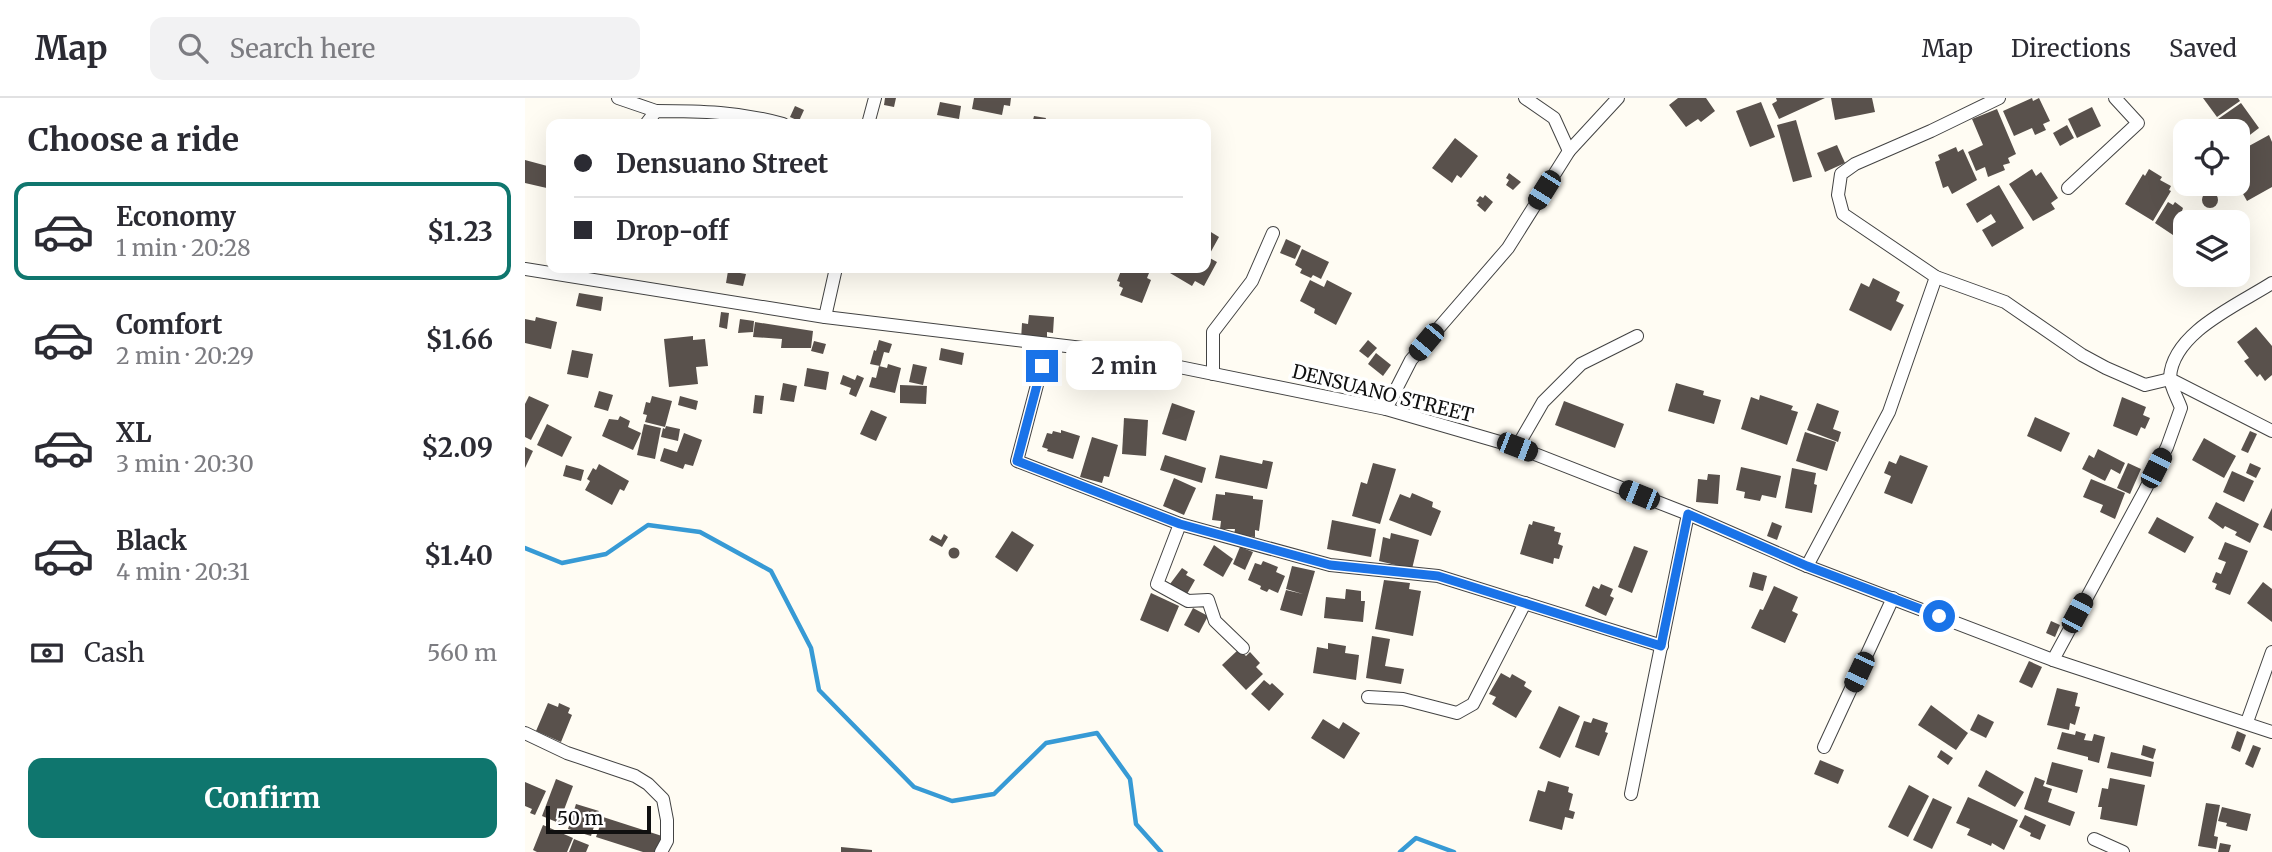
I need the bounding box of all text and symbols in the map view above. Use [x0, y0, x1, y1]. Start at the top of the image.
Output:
search box [150, 17, 640, 80]
text: Map [35, 28, 108, 69]
icon: search [174, 29, 212, 67]
text: Search here [230, 32, 375, 65]
text: Map [1922, 33, 1973, 64]
text: Directions [2011, 33, 2131, 64]
text: Saved [2169, 33, 2237, 64]
map controls [2173, 119, 2250, 287]
button: locate [2173, 119, 2250, 196]
text: Choose a ride [28, 120, 239, 160]
text: Densuano Street [616, 147, 828, 180]
car [1524, 167, 1565, 213]
icon: car [32, 200, 95, 263]
text: Economy [116, 200, 236, 233]
button: layers [2173, 210, 2250, 287]
text: Drop-off [616, 214, 729, 247]
text: $1.23 [427, 215, 493, 248]
text: 1 min · 20:28 [116, 233, 251, 262]
icon: car [32, 308, 95, 371]
text: Comfort [116, 308, 222, 341]
car [1405, 319, 1448, 365]
text: $1.66 [426, 323, 493, 356]
text: 2 min · 20:29 [116, 341, 254, 370]
callout: 2 min [1067, 342, 1182, 390]
route end [1026, 350, 1058, 382]
text: 2 min [1091, 351, 1157, 380]
street label: DENSUANO STREET [1290, 359, 1476, 427]
icon: car [32, 416, 95, 479]
text: XL [116, 416, 152, 449]
car [1494, 430, 1541, 464]
text: $2.09 [421, 431, 493, 464]
car [2138, 445, 2175, 491]
text: 3 min · 20:30 [116, 449, 254, 478]
car [1616, 477, 1663, 513]
icon: car [32, 524, 95, 587]
text: Black [116, 524, 187, 557]
text: $1.40 [424, 539, 493, 572]
text: 4 min · 20:31 [116, 557, 250, 586]
car [2058, 590, 2097, 636]
route start [1923, 600, 1955, 632]
icon: cash [28, 634, 66, 672]
text: Cash [84, 636, 145, 669]
text: 560 m [427, 638, 497, 667]
car [1841, 649, 1878, 695]
button: Confirm [28, 758, 497, 838]
scale bar [546, 803, 651, 835]
text: 50 m [557, 806, 603, 830]

